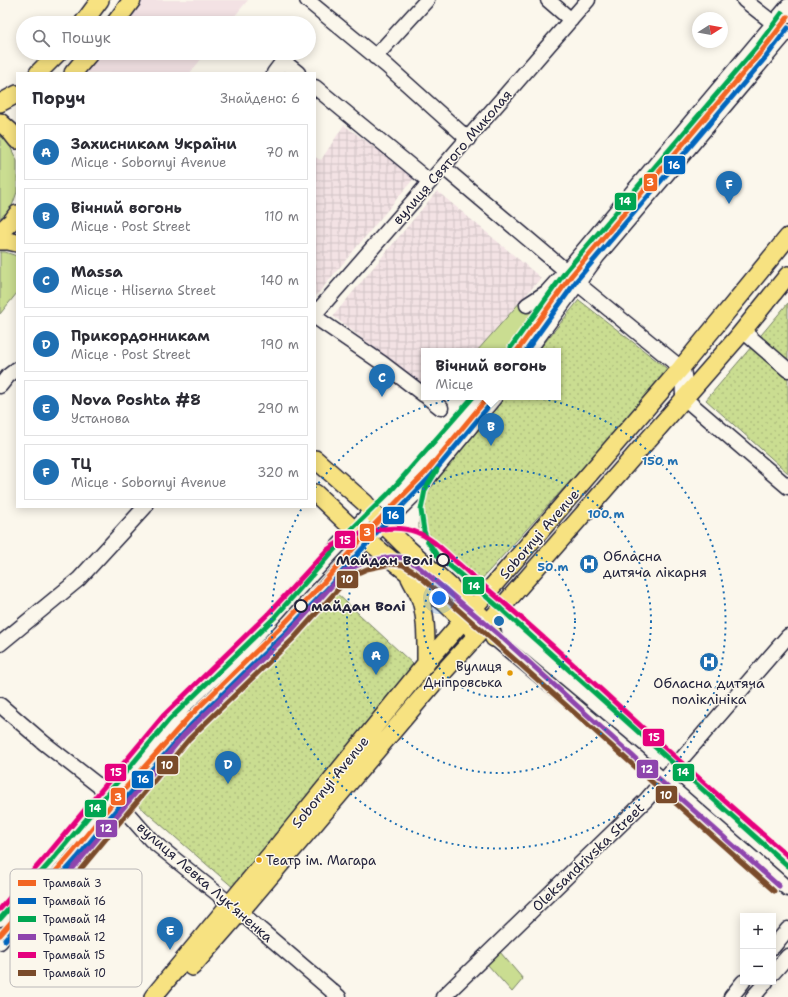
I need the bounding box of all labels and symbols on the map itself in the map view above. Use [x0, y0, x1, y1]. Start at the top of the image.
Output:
north arrow [692, 12, 728, 48]
street label: вулиця Святого Миколая [388, 86, 516, 228]
line badge: 16 [663, 155, 686, 175]
text: 16 [668, 158, 681, 173]
pin: F [716, 171, 742, 204]
line badge: 3 [643, 173, 658, 192]
text: 3 [646, 175, 654, 190]
line badge: 14 [614, 192, 637, 211]
text: 14 [619, 194, 632, 209]
pin: C [369, 364, 395, 397]
pin: B [478, 413, 504, 446]
text: 150 m [642, 453, 678, 469]
street label: Sobornyi Avenue [495, 485, 583, 583]
line badge: 16 [382, 506, 405, 525]
text: 100 m [588, 506, 625, 522]
text: 16 [387, 508, 400, 523]
line badge: 3 [359, 523, 375, 542]
text: 3 [363, 525, 371, 540]
line badge: 15 [334, 530, 356, 549]
text: 15 [339, 533, 351, 548]
place label: Обласна дитяча лікарня [603, 547, 707, 581]
place label: Майдан Волі [336, 551, 433, 569]
marker: Майдан Волі [436, 553, 450, 567]
hospital icon: Обласна дитяча лікарня [578, 553, 600, 575]
text: 50 m [538, 559, 569, 575]
line badge: 10 [336, 570, 359, 589]
text: 10 [341, 572, 353, 587]
line badge: 14 [462, 576, 485, 595]
text: 14 [468, 579, 481, 594]
your location [429, 588, 449, 608]
place label: майдан Волі [311, 597, 405, 615]
marker: майдан Волі [294, 599, 308, 613]
centre of rings [492, 614, 506, 628]
pin: A [363, 642, 389, 675]
hospital icon: Обласна дитяча поліклініка [698, 651, 720, 673]
place label: Вулиця Дніпровська [424, 658, 502, 691]
marker: Вулиця Дніпровська [505, 668, 515, 678]
place label: Обласна дитяча поліклініка [653, 674, 765, 708]
line badge: 15 [642, 728, 665, 747]
text: 15 [648, 730, 660, 745]
street label: Sobornyi Avenue [287, 732, 373, 832]
pin: D [215, 751, 241, 784]
line badge: 10 [156, 755, 179, 775]
text: 10 [161, 758, 173, 773]
line badge: 12 [636, 759, 659, 779]
text: 12 [641, 762, 653, 777]
line badge: 15 [104, 763, 127, 782]
line badge: 14 [672, 763, 695, 782]
text: 15 [110, 765, 122, 780]
text: 14 [677, 765, 690, 780]
line badge: 16 [131, 770, 154, 789]
text: 16 [137, 772, 150, 787]
line badge: 10 [655, 785, 678, 804]
line badge: 3 [110, 787, 126, 806]
text: 10 [660, 788, 672, 803]
text: 3 [114, 790, 122, 805]
line badge: 14 [84, 799, 107, 818]
street label: Oleksandrivska Street [528, 799, 648, 915]
text: 14 [89, 801, 102, 816]
street label: вулиця Левка Лукʼяненка [133, 818, 277, 946]
line badge: 12 [95, 819, 118, 838]
text: 12 [100, 821, 112, 836]
place label: Театр ім. Магара [266, 852, 376, 869]
marker: Театр ім. Магара [254, 855, 264, 865]
legend [10, 869, 142, 987]
text: Трамвай 3 [43, 876, 102, 891]
text: Трамвай 16 [43, 894, 106, 909]
text: Трамвай 14 [43, 912, 106, 927]
pin: E [157, 917, 183, 950]
text: Трамвай 12 [43, 930, 106, 945]
text: Трамвай 15 [43, 948, 105, 963]
text: Трамвай 10 [43, 966, 106, 981]

